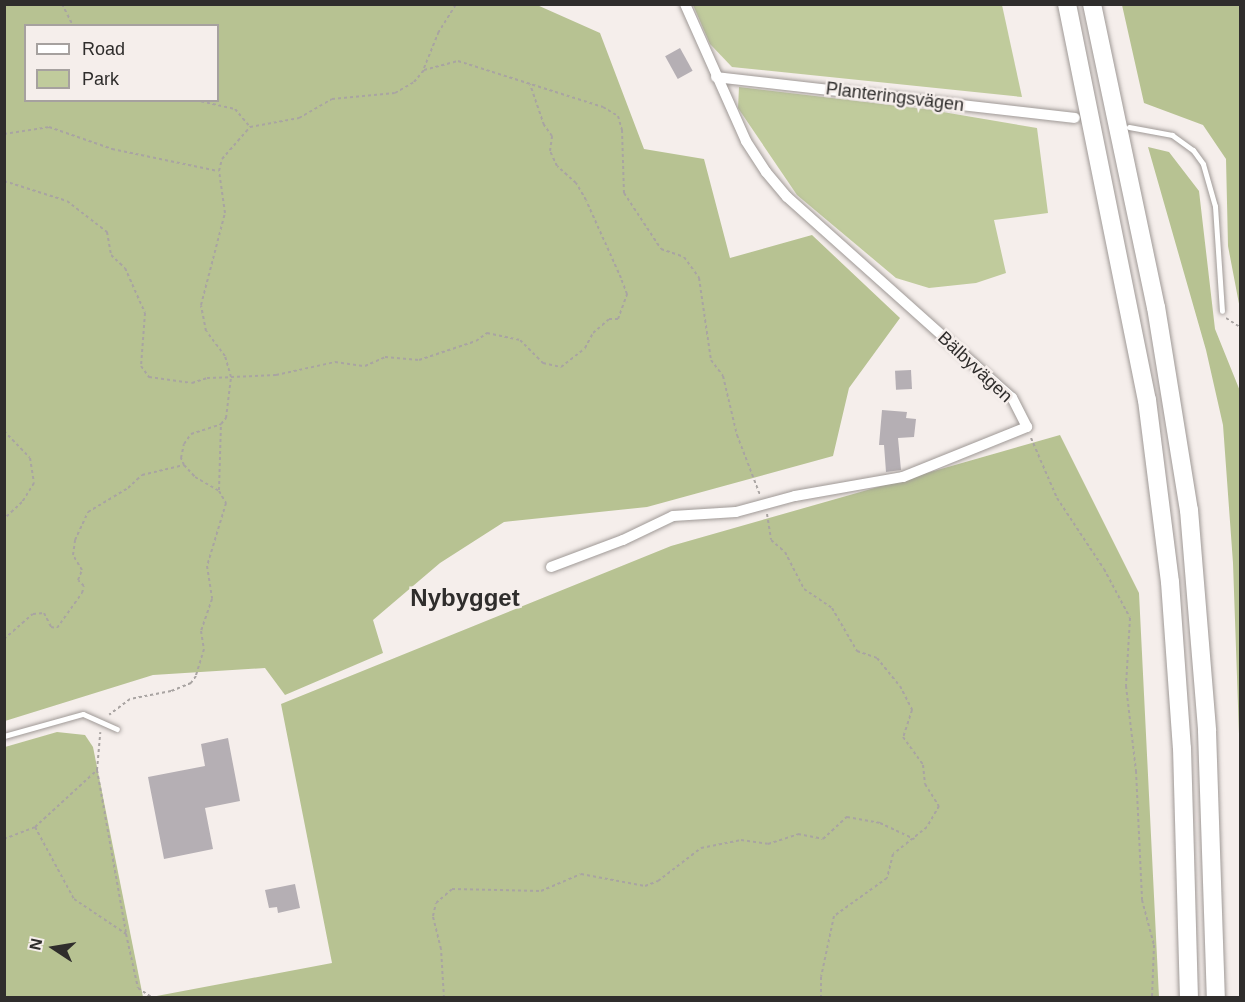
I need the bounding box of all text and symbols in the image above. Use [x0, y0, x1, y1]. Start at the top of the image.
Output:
legend [24, 24, 219, 102]
text: Road [82, 39, 125, 59]
text: Park [82, 69, 119, 89]
street label: Planteringsvägen [825, 78, 965, 116]
street label: Bälbyvägen [933, 327, 1017, 407]
district label: Nybygget [410, 584, 520, 612]
north arrow [24, 918, 84, 978]
text: N [26, 937, 45, 952]

